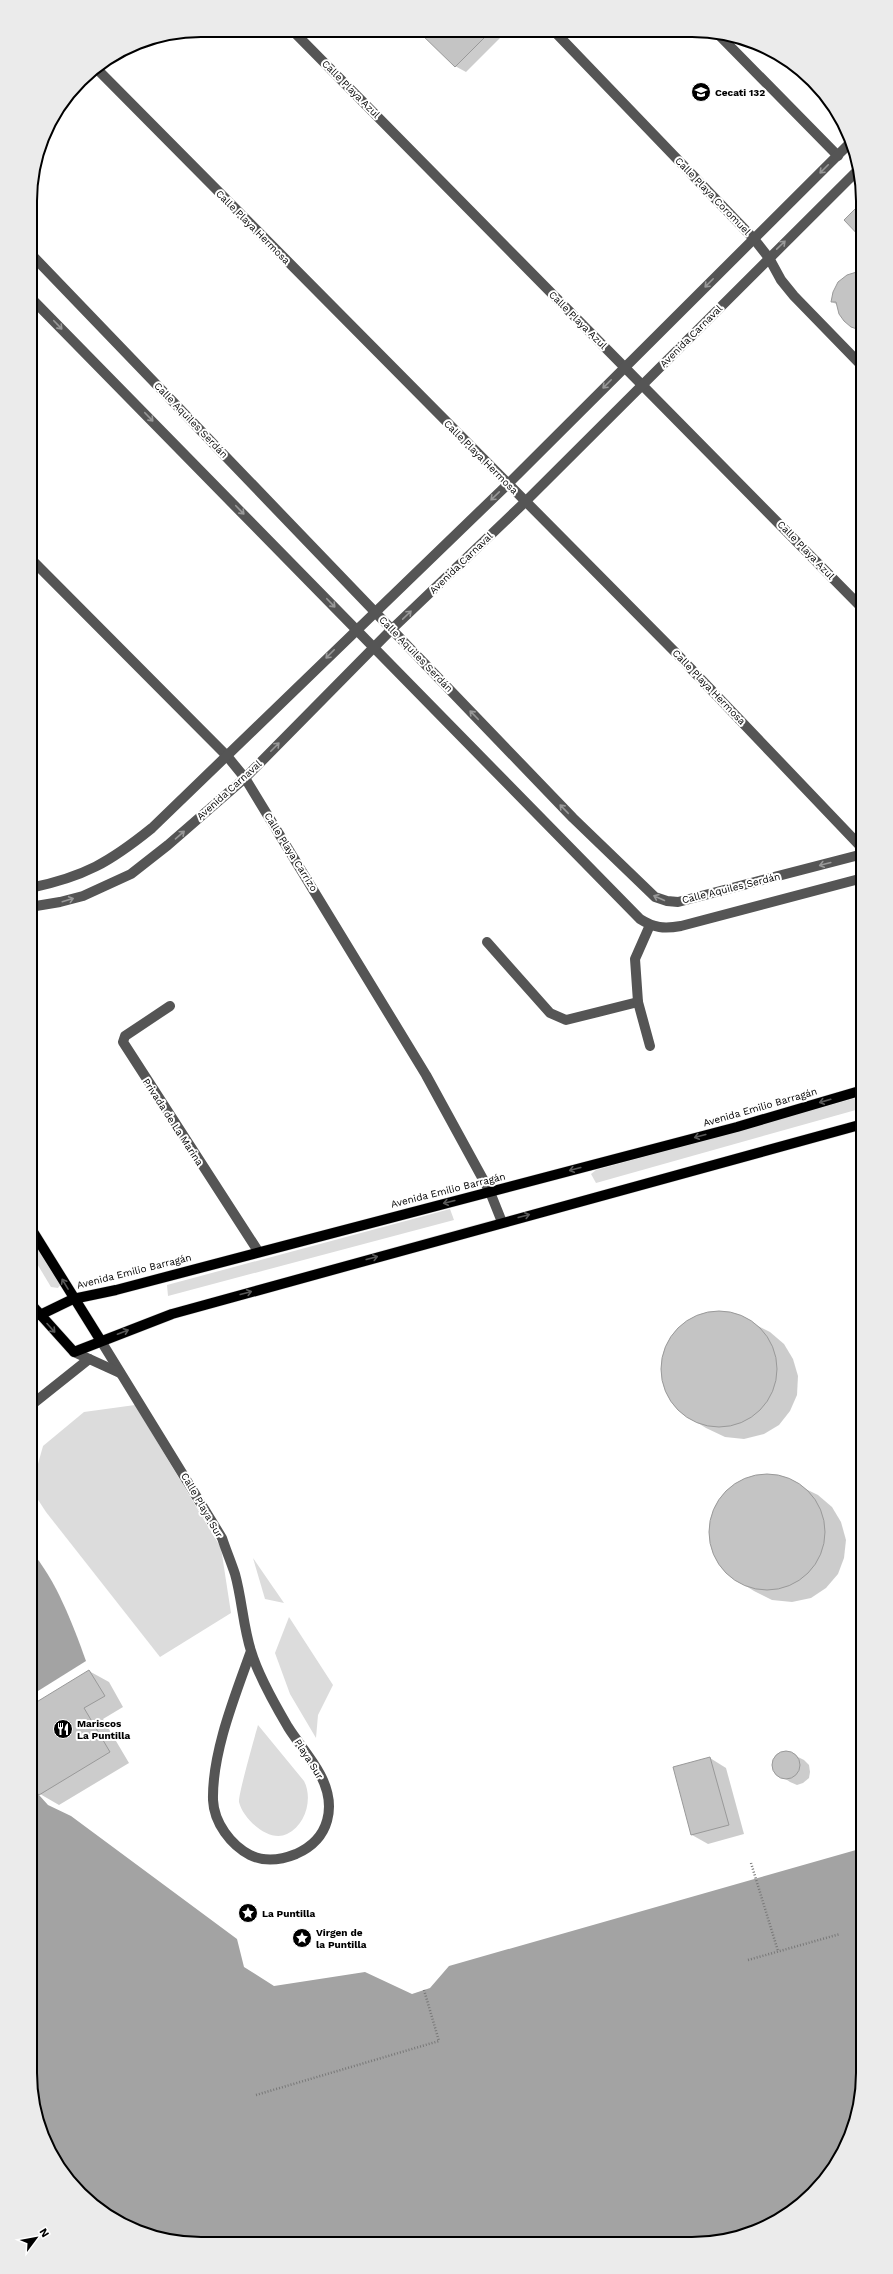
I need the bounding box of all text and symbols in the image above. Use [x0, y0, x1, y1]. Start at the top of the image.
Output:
street label: Calle Playa Azul [320, 58, 382, 120]
school or university icon: Cecati 132 [690, 81, 712, 103]
place label: Cecati 132 [715, 87, 765, 98]
street label: Calle Playa Coromuel [673, 155, 753, 237]
one-way arrow [819, 165, 829, 174]
street label: Calle Playa Hermosa [214, 188, 292, 266]
one-way arrow [776, 241, 786, 250]
one-way arrow [704, 278, 714, 288]
street label: Calle Playa Azul [547, 289, 609, 351]
street label: Avenida Carnaval [658, 303, 724, 369]
one-way arrow [53, 320, 63, 330]
one-way arrow [602, 379, 611, 389]
street label: Calle Aquiles Serdán [152, 380, 230, 460]
one-way arrow [144, 412, 154, 422]
street label: Calle Playa Hermosa [442, 418, 520, 496]
one-way arrow [490, 491, 500, 501]
one-way arrow [235, 505, 245, 515]
street label: Calle Playa Azul [775, 518, 837, 582]
street label: Avenida Carnaval [427, 530, 495, 596]
one-way arrow [326, 598, 336, 608]
one-way arrow [401, 611, 411, 620]
street label: Calle Aquiles Serdán [377, 614, 455, 694]
street label: Calle Playa Hermosa [670, 647, 748, 727]
one-way arrow [325, 649, 335, 659]
one-way arrow [470, 710, 479, 720]
one-way arrow [270, 742, 280, 752]
street label: Avenida Carnaval [194, 758, 264, 822]
one-way arrow [560, 804, 569, 814]
street label: Calle Playa Carrizo [262, 811, 320, 893]
one-way arrow [174, 831, 184, 840]
one-way arrow [819, 861, 832, 868]
street label: Calle Aquiles Serdán [681, 870, 781, 906]
one-way arrow [653, 894, 665, 901]
one-way arrow [62, 896, 75, 903]
street label: Privada de La Marina [141, 1076, 205, 1168]
street label: Avenida Emilio Barragán [702, 1085, 818, 1129]
one-way arrow [819, 1098, 832, 1105]
one-way arrow [694, 1133, 707, 1140]
one-way arrow [568, 1166, 581, 1174]
street label: Avenida Emilio Barragán [389, 1170, 507, 1210]
one-way arrow [442, 1198, 455, 1206]
one-way arrow [517, 1212, 530, 1220]
street label: Avenida Emilio Barragán [75, 1251, 193, 1291]
one-way arrow [365, 1254, 378, 1261]
one-way arrow [60, 1278, 68, 1290]
one-way arrow [240, 1289, 253, 1296]
one-way arrow [47, 1323, 56, 1333]
one-way arrow [116, 1328, 128, 1336]
street label: Calle Playa Sur [179, 1471, 225, 1539]
restaurant icon: Mariscos La Puntilla [52, 1718, 74, 1740]
place label: Mariscos La Puntilla [77, 1718, 131, 1741]
street label: Playa Sur [292, 1737, 326, 1781]
place icon: La Puntilla [237, 1902, 259, 1924]
place label: La Puntilla [262, 1908, 316, 1919]
place icon: Virgen de la Puntilla [291, 1927, 313, 1949]
place label: Virgen de la Puntilla [316, 1927, 367, 1950]
north arrow [16, 2218, 56, 2258]
text: N [36, 2226, 52, 2240]

